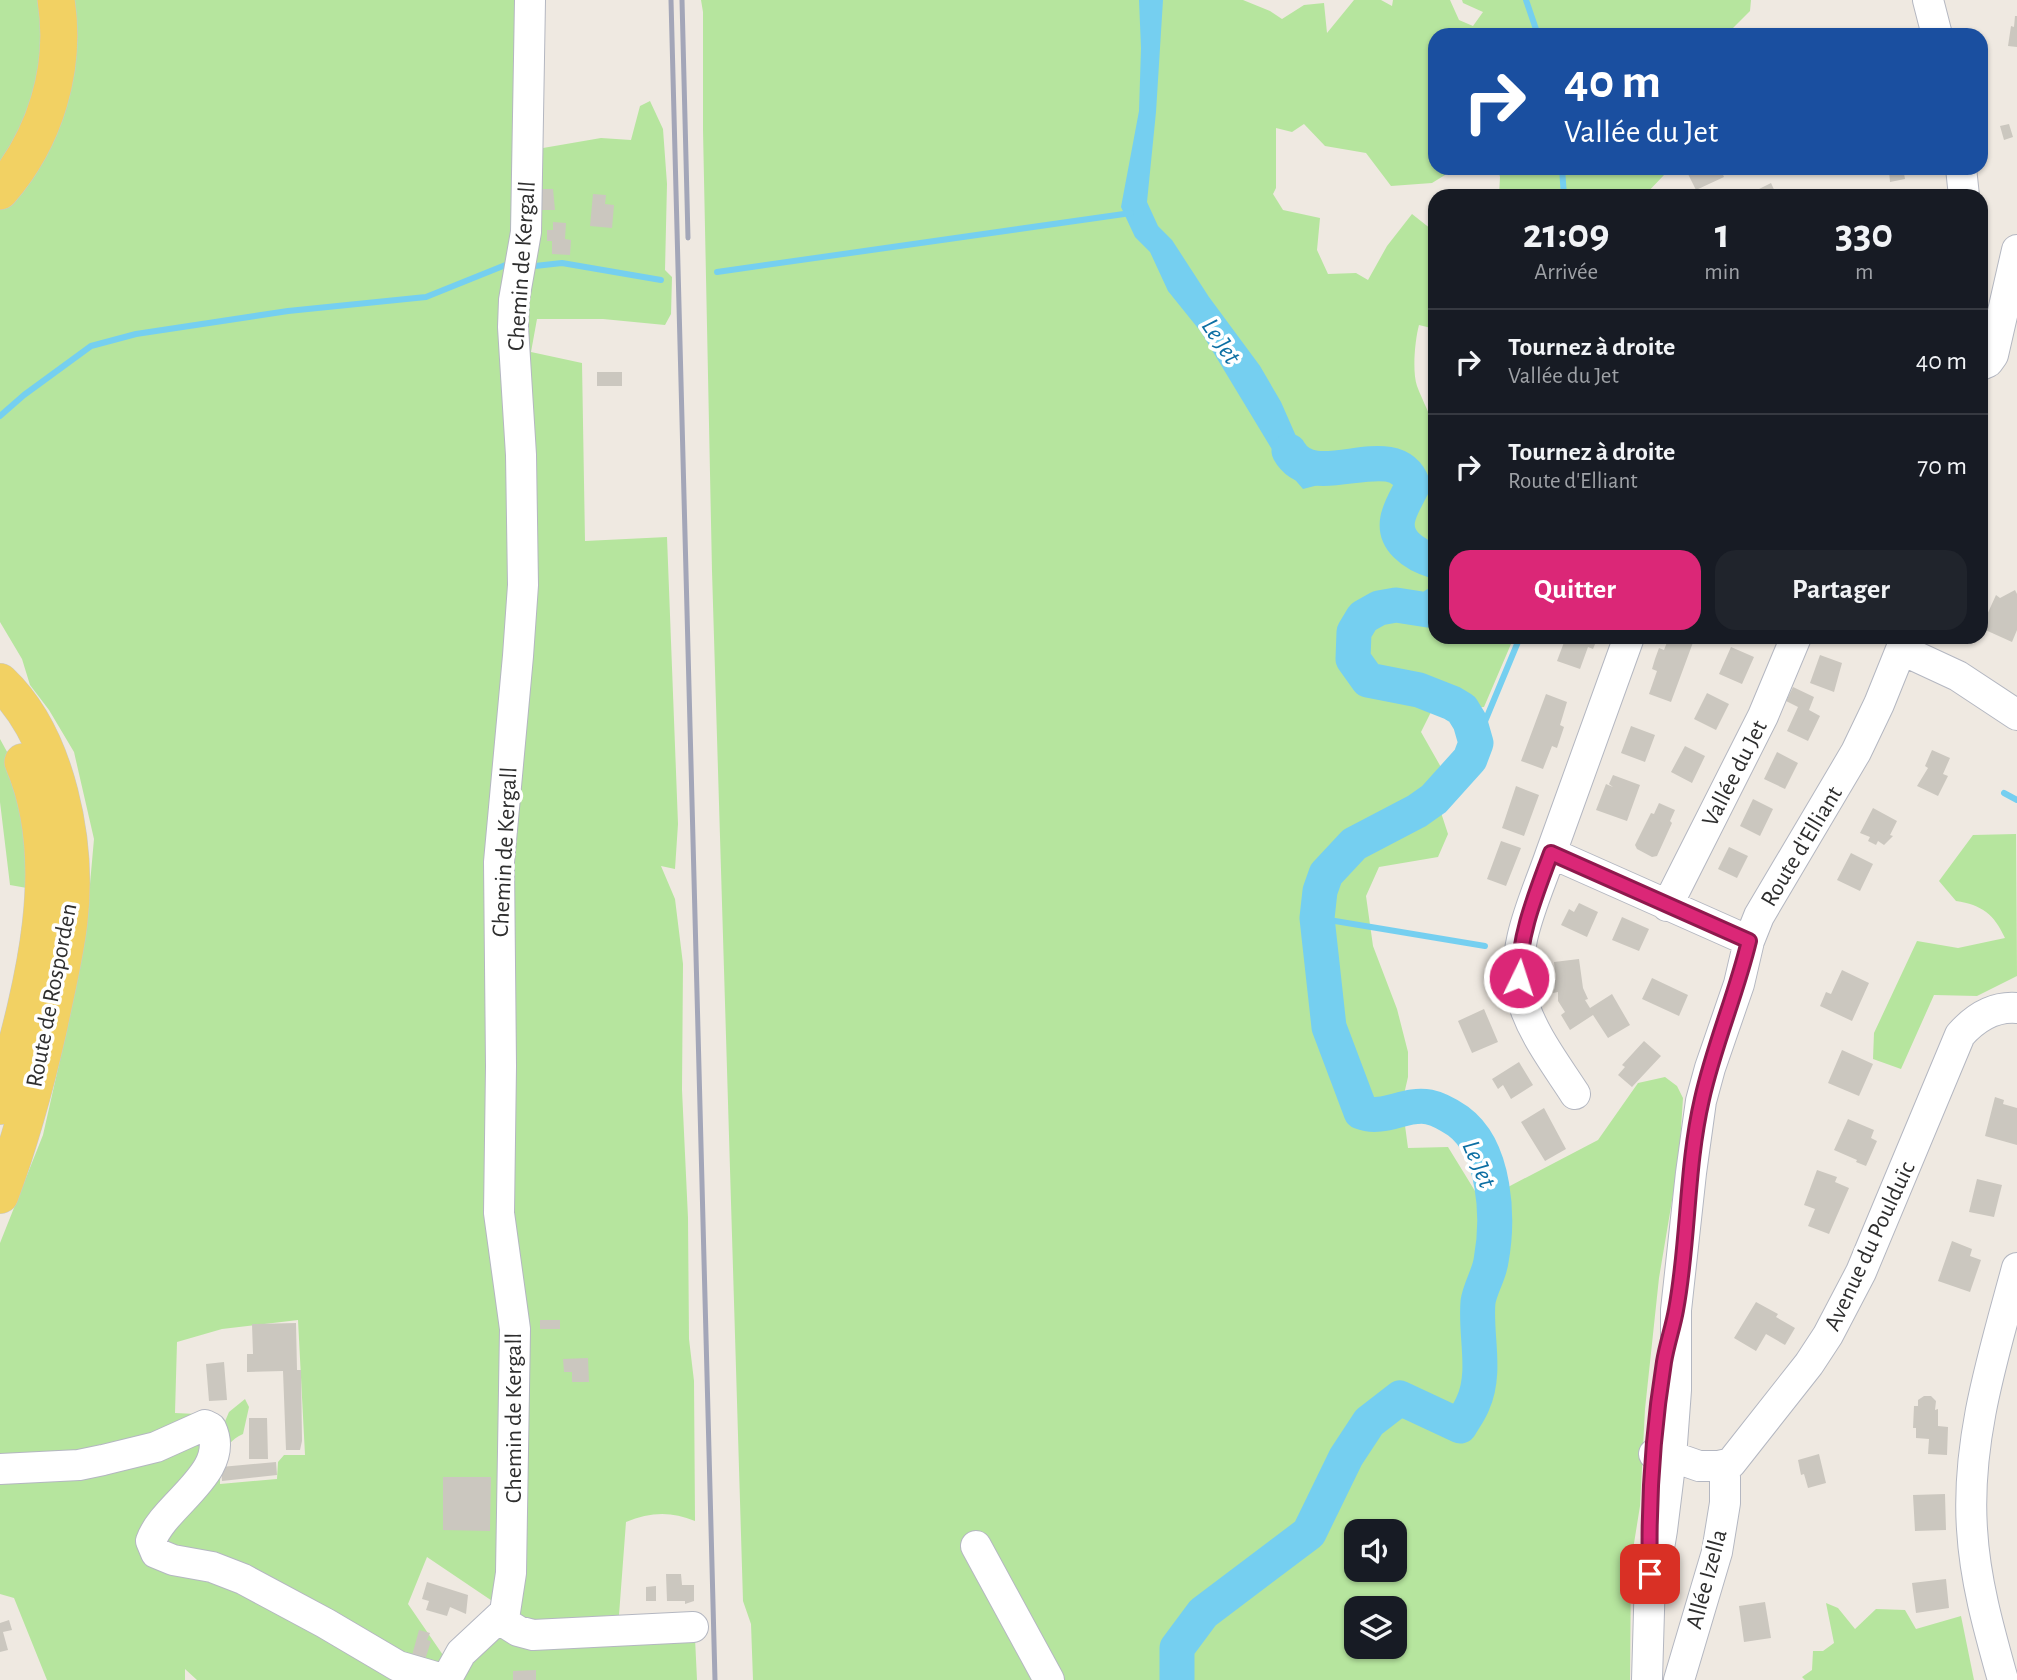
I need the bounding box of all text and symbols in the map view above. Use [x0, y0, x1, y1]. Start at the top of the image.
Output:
icon: right [1449, 56, 1540, 147]
text: 40 m [1564, 58, 1661, 107]
text: Vallée du Jet [1564, 116, 1718, 148]
street label: Chemin de Kergall [504, 180, 540, 352]
text: 21:09 [1523, 213, 1610, 255]
text: 1 [1715, 213, 1730, 255]
text: 330 [1835, 213, 1893, 255]
text: Arrivée [1534, 261, 1598, 284]
text: min [1704, 261, 1740, 284]
text: m [1855, 261, 1873, 284]
water label: Le Jet [1197, 314, 1246, 370]
text: Tournez à droite [1508, 334, 1675, 360]
icon: right [1449, 343, 1487, 381]
text: 40 m [1916, 348, 1967, 374]
text: Vallée du Jet [1508, 365, 1619, 388]
text: Tournez à droite [1508, 439, 1675, 465]
icon: right [1449, 448, 1487, 486]
text: 70 m [1917, 453, 1967, 479]
text: Route d'Elliant [1508, 470, 1638, 493]
button: Quitter [1449, 550, 1701, 630]
button: Partager [1715, 550, 1967, 630]
street label: Vallée du Jet [1698, 716, 1772, 830]
street label: Chemin de Kergall [489, 766, 521, 938]
street label: Route d'Elliant [1757, 782, 1847, 911]
street label: Route de Rosporden [22, 901, 82, 1089]
position arrow [1482, 941, 1556, 1015]
water label: Le Jet [1457, 1137, 1501, 1193]
street label: Avenue du Poulduïc [1820, 1158, 1920, 1335]
street label: Chemin de Kergall [502, 1333, 526, 1503]
map controls [1344, 1519, 1407, 1659]
button: sound [1344, 1519, 1407, 1582]
street label: Allée Izella [1682, 1527, 1732, 1632]
pin [1620, 1544, 1680, 1604]
icon: arrive [1631, 1555, 1669, 1593]
button: layers [1344, 1596, 1407, 1659]

